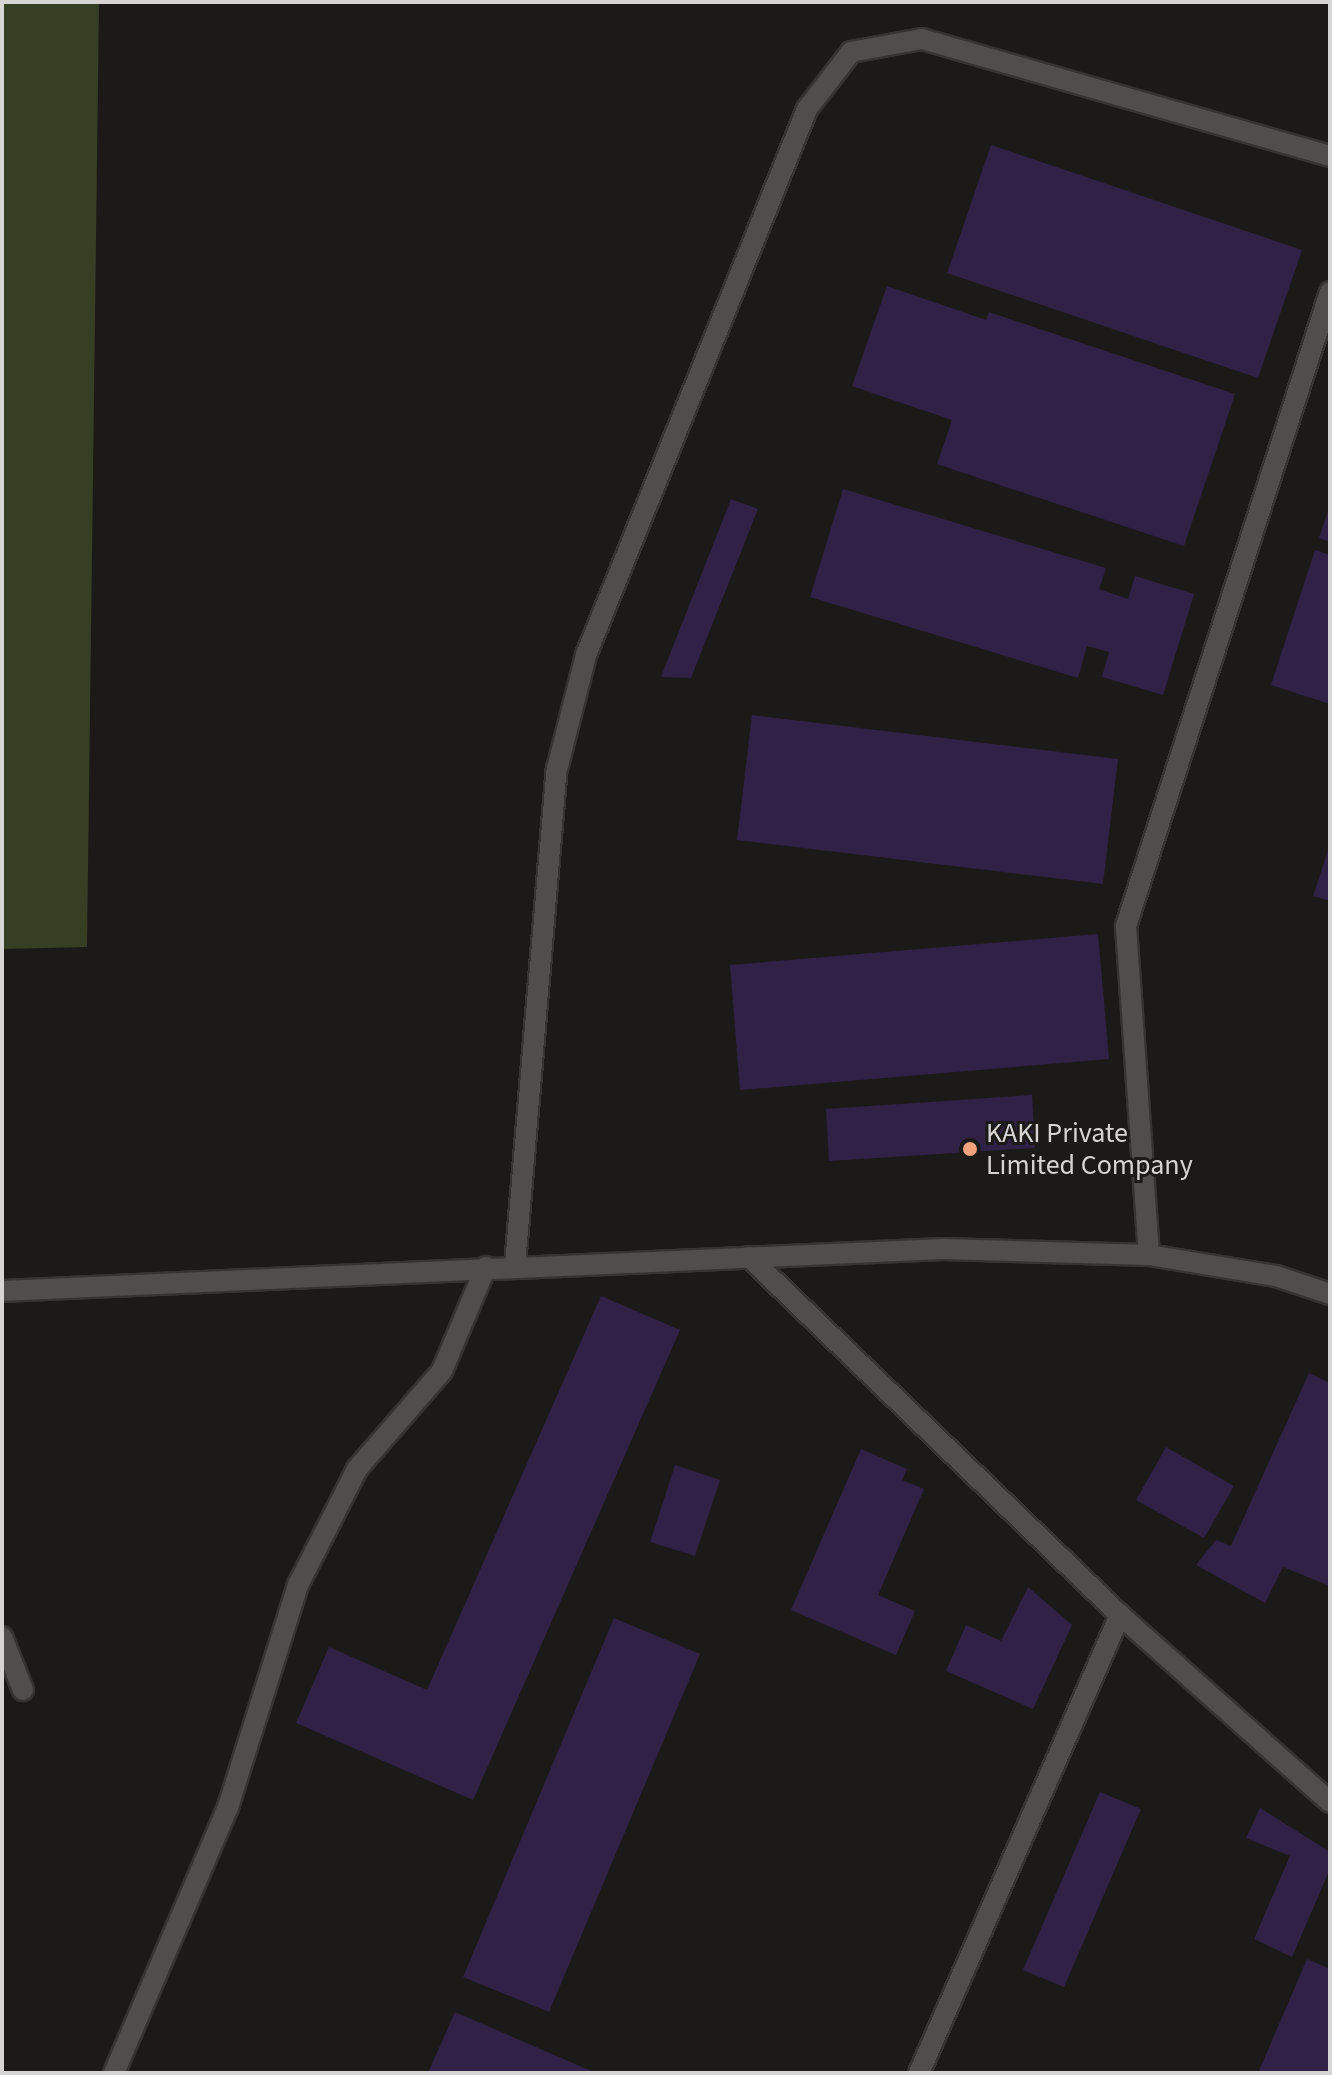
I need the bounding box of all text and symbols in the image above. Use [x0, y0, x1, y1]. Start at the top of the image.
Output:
place label: KAKI Private Limited Company [986, 1116, 1193, 1182]
marker: KAKI Private Limited Company [961, 1140, 979, 1158]

